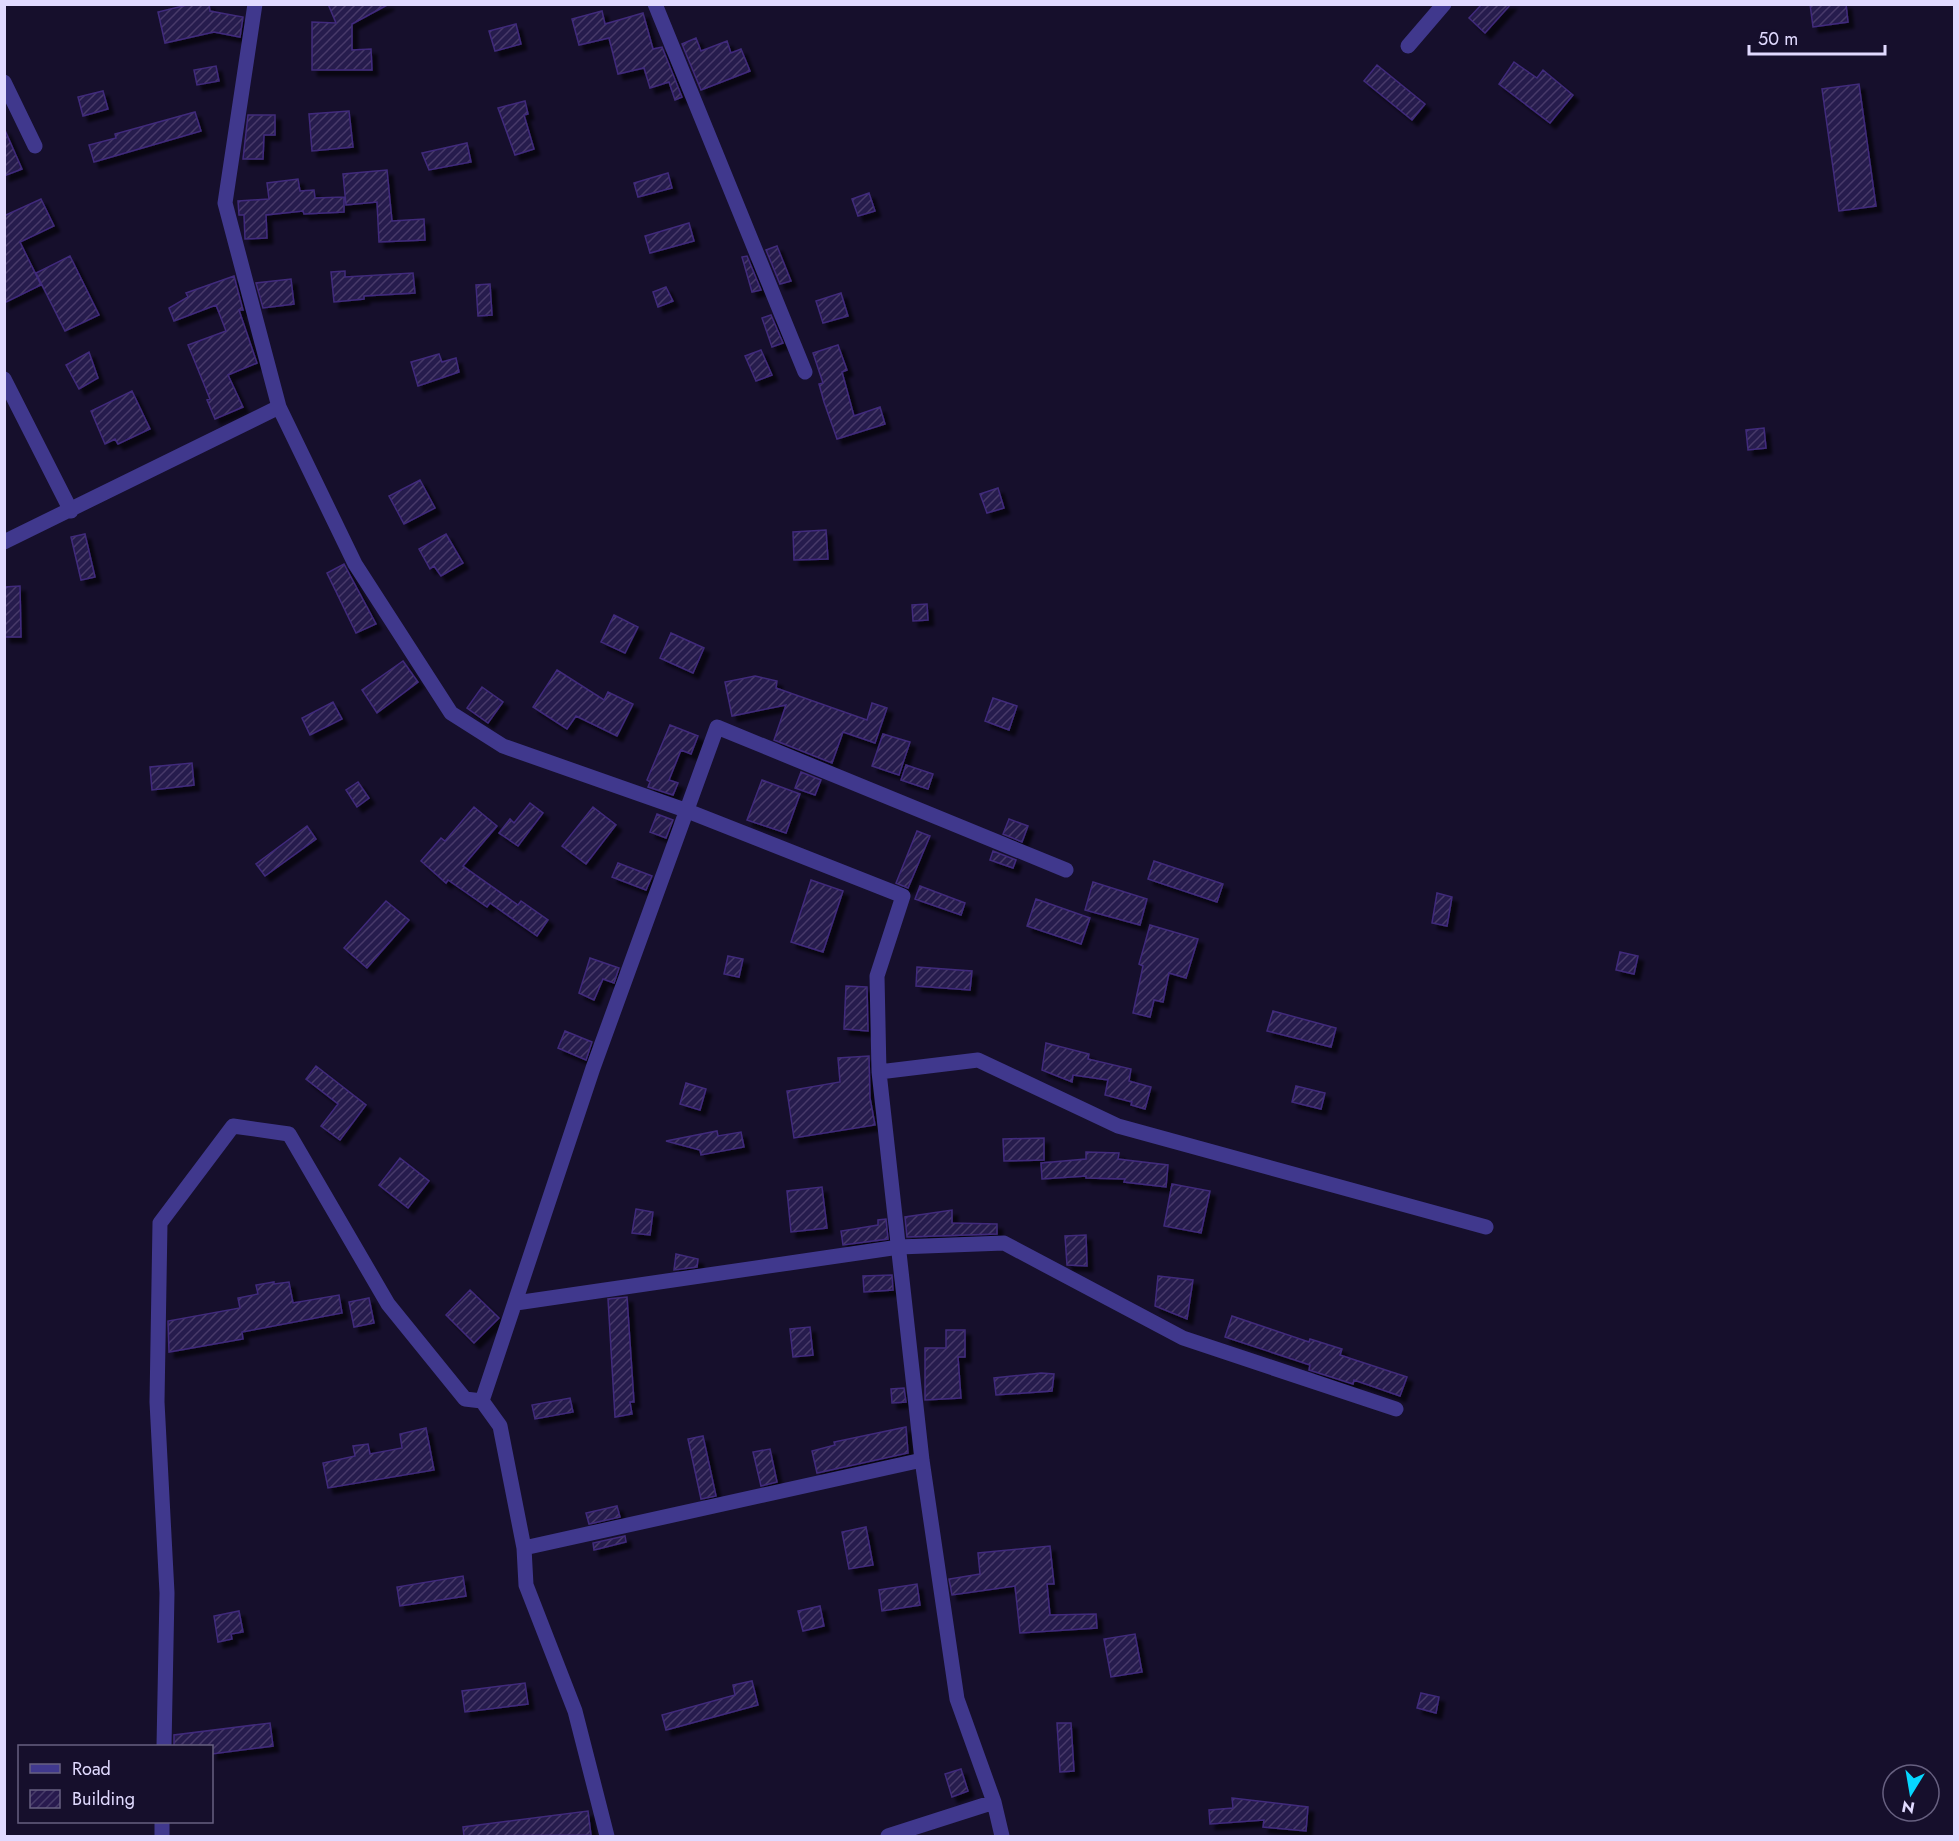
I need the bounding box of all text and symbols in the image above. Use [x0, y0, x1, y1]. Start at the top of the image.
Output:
scale bar [1749, 18, 1886, 56]
text: 50 m [1758, 26, 1798, 52]
legend [18, 1745, 213, 1823]
text: Road [72, 1756, 111, 1782]
north arrow [1881, 1763, 1941, 1823]
text: Building [72, 1786, 135, 1812]
text: N [1900, 1795, 1917, 1820]

